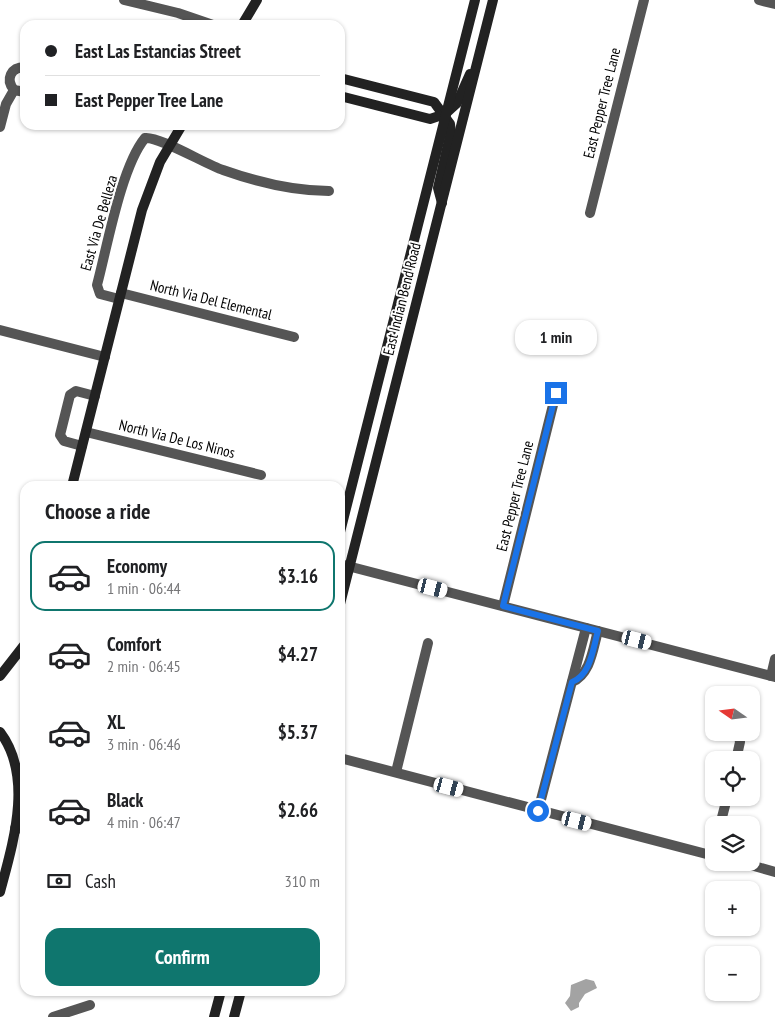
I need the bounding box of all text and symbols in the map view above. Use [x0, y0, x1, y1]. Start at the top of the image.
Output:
text: East Las Estancias Street [75, 39, 241, 63]
street label: East Pepper Tree Lane [579, 46, 624, 160]
text: East Pepper Tree Lane [75, 88, 223, 112]
street label: East Via De Belleza [76, 173, 121, 273]
street label: East Indian Bend Road [378, 241, 425, 357]
street label: North Via Del Elemental [148, 275, 275, 324]
callout: 1 min [515, 320, 597, 356]
text: 1 min [540, 327, 572, 347]
route end [545, 382, 567, 404]
street label: North Via De Los Ninos [117, 415, 237, 462]
street label: East Pepper Tree Lane [492, 439, 537, 553]
text: Choose a ride [45, 497, 150, 525]
icon: car [47, 554, 92, 599]
text: Economy [107, 554, 167, 578]
text: $3.16 [278, 564, 318, 588]
car [416, 577, 449, 599]
text: 1 min · 06:44 [107, 578, 181, 598]
car [620, 629, 653, 651]
icon: car [47, 632, 92, 677]
text: Comfort [107, 632, 161, 656]
text: $4.27 [278, 642, 318, 666]
text: 2 min · 06:45 [107, 656, 181, 676]
north arrow [705, 686, 760, 741]
map controls [705, 686, 760, 1001]
icon: car [47, 710, 92, 755]
text: XL [107, 710, 125, 734]
text: $5.37 [278, 720, 318, 744]
text: 3 min · 06:46 [107, 734, 181, 754]
button: locate [705, 751, 760, 806]
car [432, 776, 465, 798]
icon: car [47, 788, 92, 833]
text: Black [107, 788, 143, 812]
text: $2.66 [278, 798, 318, 822]
route start [527, 800, 549, 822]
car [560, 810, 593, 832]
text: 4 min · 06:47 [107, 812, 181, 832]
button: layers [705, 816, 760, 871]
icon: cash [45, 867, 73, 895]
text: Cash [85, 869, 116, 893]
text: 310 m [285, 871, 320, 891]
button: + [705, 881, 760, 936]
button: Confirm [45, 928, 320, 986]
button: − [705, 946, 760, 1001]

